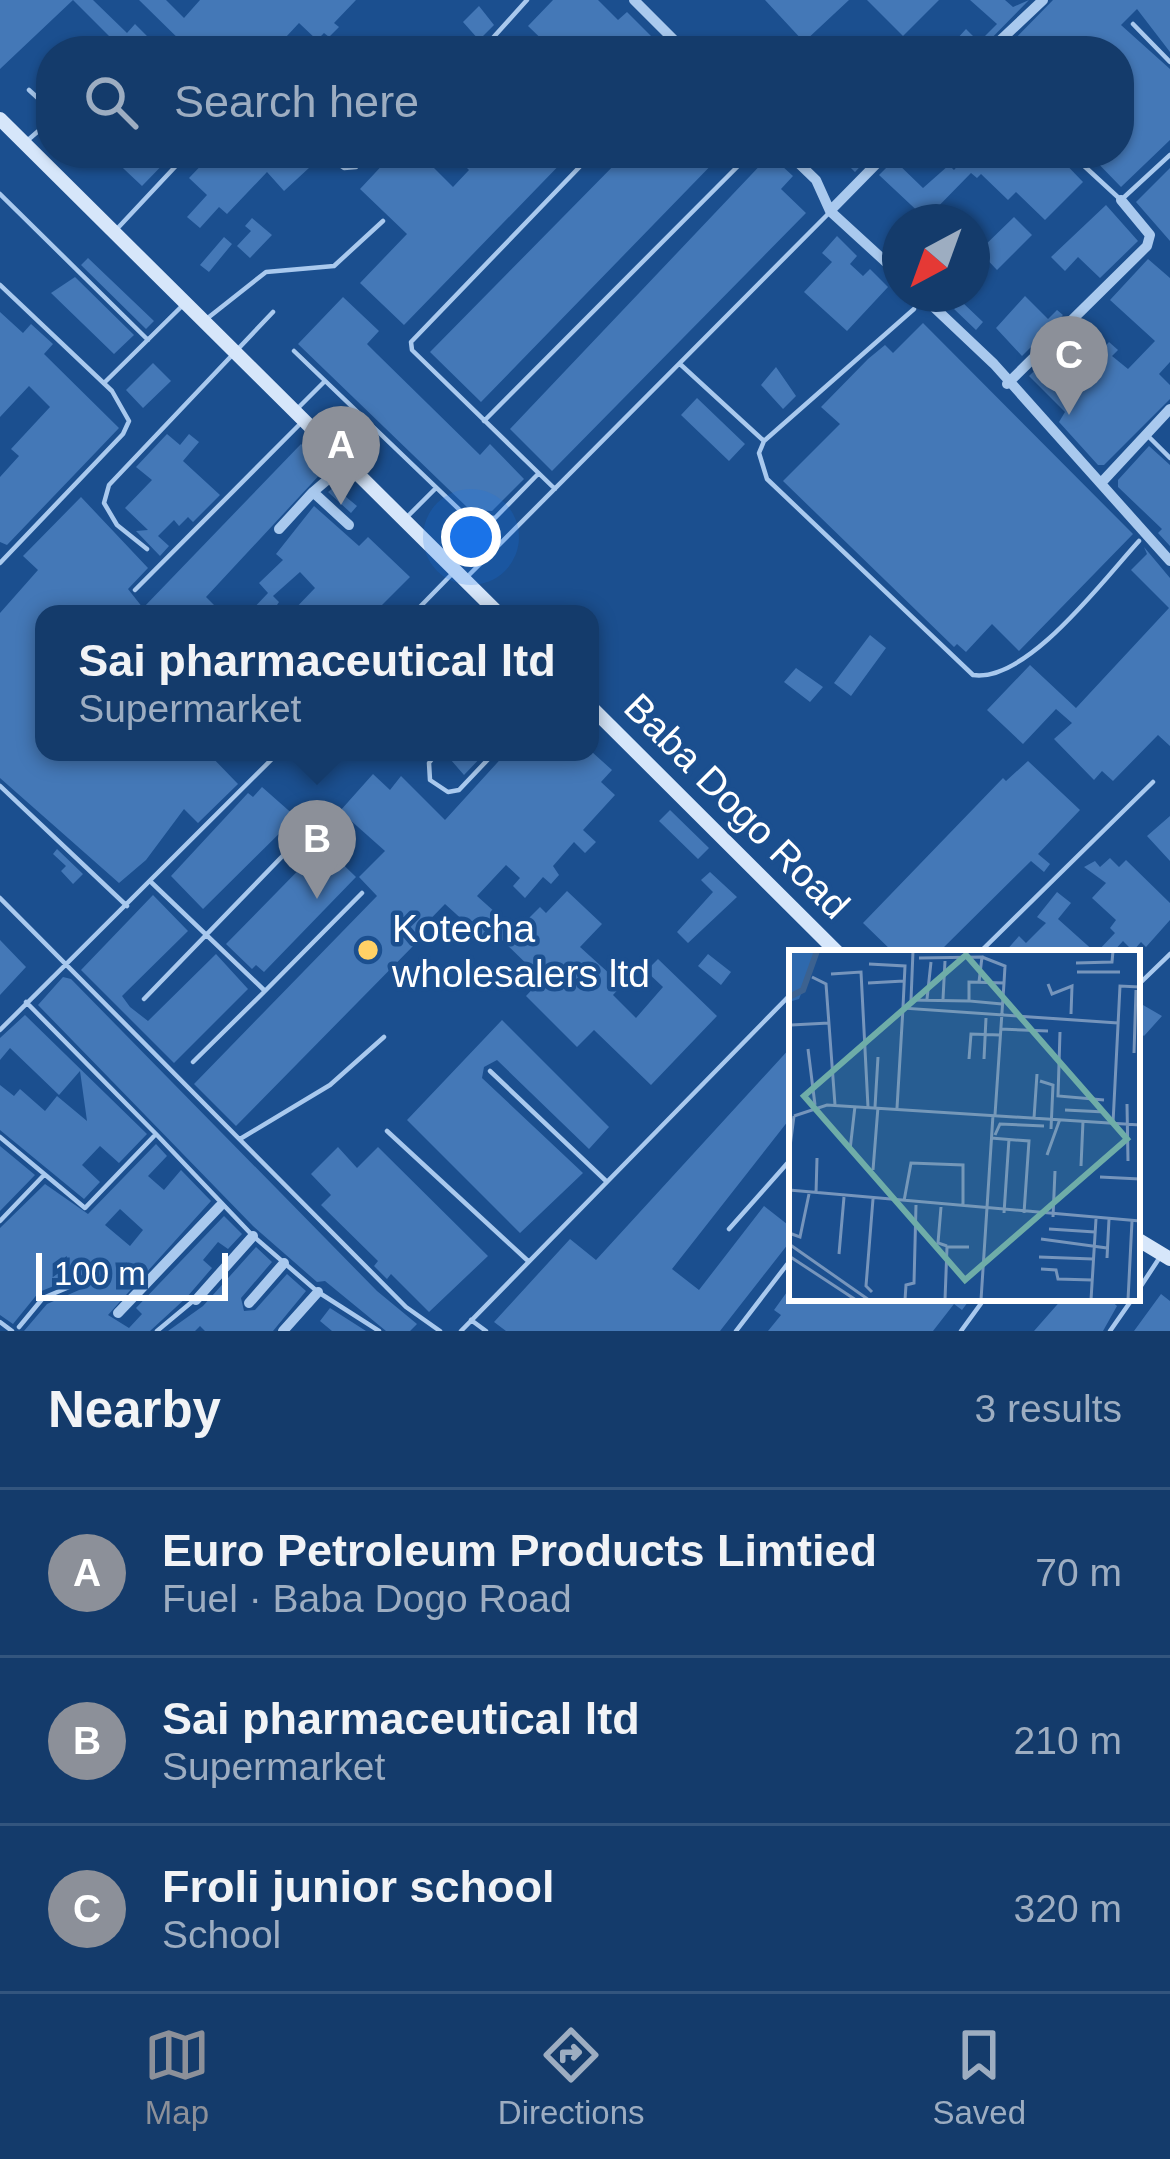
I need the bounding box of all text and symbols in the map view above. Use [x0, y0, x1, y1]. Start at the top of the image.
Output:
search box [36, 36, 1134, 168]
icon: search [78, 69, 144, 135]
text: Search here [174, 76, 419, 127]
north arrow [882, 204, 990, 312]
pin: C [1030, 316, 1108, 415]
pin: A [302, 406, 380, 505]
your location [441, 507, 501, 567]
popup [35, 605, 599, 761]
text: Sai pharmaceutical ltd [78, 635, 556, 686]
street label: Baba Dogo Road [616, 685, 858, 927]
text: Supermarket [78, 687, 301, 730]
pin: B [278, 800, 356, 899]
place label: Kotecha wholesalers ltd [391, 907, 650, 995]
marker: Kotecha wholesalers ltd [355, 937, 381, 963]
inset map [789, 950, 1140, 1301]
scale bar [36, 1247, 228, 1300]
text: 100 m [54, 1255, 146, 1292]
text: Nearby [48, 1381, 221, 1438]
text: 3 results [975, 1387, 1122, 1430]
text: Euro Petroleum Products Limtied [162, 1525, 877, 1576]
text: A [73, 1551, 101, 1594]
text: 70 m [1035, 1551, 1122, 1594]
text: Fuel · Baba Dogo Road [162, 1577, 572, 1620]
text: Sai pharmaceutical ltd [162, 1693, 640, 1744]
text: B [73, 1719, 101, 1762]
text: 210 m [1014, 1719, 1122, 1762]
text: Supermarket [162, 1745, 385, 1788]
text: Froli junior school [162, 1861, 555, 1912]
text: C [73, 1887, 101, 1930]
text: 320 m [1014, 1887, 1122, 1930]
text: School [162, 1913, 281, 1956]
tab: Map [144, 2022, 210, 2132]
tab: Directions [498, 2022, 645, 2132]
tab: Saved [932, 2022, 1026, 2132]

